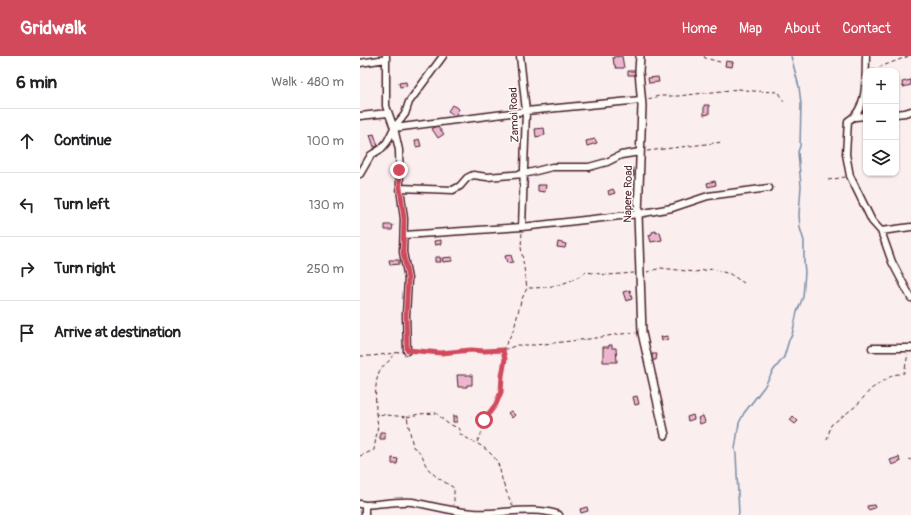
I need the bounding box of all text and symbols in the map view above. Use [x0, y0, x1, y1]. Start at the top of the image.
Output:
text: Gridwalk [20, 16, 86, 40]
text: Home [682, 20, 717, 37]
text: Map [739, 20, 762, 37]
text: About [784, 20, 820, 37]
text: Contact [842, 20, 891, 37]
map controls [863, 68, 899, 176]
button: + [863, 68, 899, 104]
text: 6 min [16, 72, 57, 93]
text: Walk · 480 m [271, 74, 344, 90]
street label: Zamoi Road [507, 87, 521, 143]
button: − [863, 104, 899, 140]
icon: ahead [16, 130, 38, 152]
text: Continue [54, 131, 112, 150]
text: 100 m [307, 133, 344, 149]
button: layers [863, 140, 899, 176]
route end [390, 161, 408, 179]
street label: Napere Road [621, 165, 635, 223]
icon: left [16, 194, 38, 216]
text: Turn left [54, 195, 110, 214]
text: 130 m [308, 197, 344, 213]
icon: right [16, 258, 38, 280]
text: Turn right [54, 259, 115, 278]
text: 250 m [306, 261, 344, 277]
icon: arrive [16, 322, 38, 344]
text: Arrive at destination [54, 323, 181, 342]
route start [475, 411, 493, 429]

